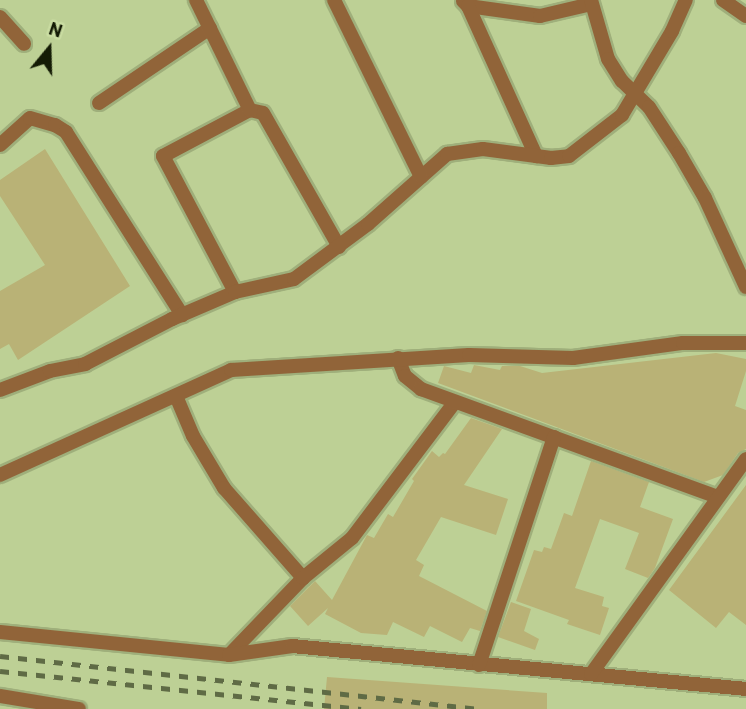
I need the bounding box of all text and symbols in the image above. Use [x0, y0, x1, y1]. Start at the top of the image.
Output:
north arrow [14, 14, 84, 84]
text: N [46, 16, 66, 42]

